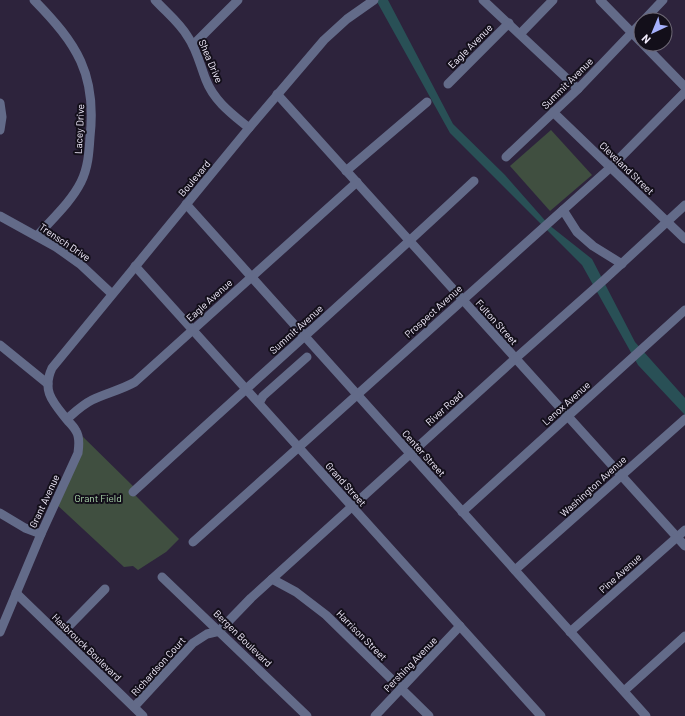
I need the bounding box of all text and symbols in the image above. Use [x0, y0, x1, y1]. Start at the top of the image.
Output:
north arrow [633, 12, 673, 52]
street label: Eagle Avenue [445, 21, 495, 71]
text: N [639, 32, 653, 47]
street label: Shea Drive [197, 38, 225, 84]
street label: Summit Avenue [539, 55, 595, 111]
street label: Lacey Drive [72, 104, 86, 154]
street label: Cleveland Street [597, 139, 657, 197]
street label: Boulevard [175, 158, 213, 198]
street label: Trensch Drive [37, 220, 93, 264]
street label: Eagle Avenue [183, 276, 235, 324]
street label: Prospect Avenue [402, 282, 464, 340]
street label: Fulton Street [474, 297, 521, 347]
street label: Summit Avenue [267, 302, 325, 356]
street label: Lenox Avenue [540, 378, 592, 428]
street label: River Road [423, 388, 465, 428]
street label: Center Street [400, 427, 448, 479]
street label: Washington Avenue [557, 453, 629, 519]
street label: Grand Street [323, 460, 369, 509]
street label: Grant Avenue [26, 472, 62, 530]
park label: Grant Field [74, 492, 122, 504]
street label: Pine Avenue [596, 551, 644, 595]
street label: Bergen Boulevard [211, 607, 275, 669]
street label: Harrison Street [334, 607, 390, 663]
street label: Hasbrouck Boulevard [50, 611, 124, 683]
street label: Richardson Court [128, 634, 188, 698]
street label: Pershing Avenue [381, 634, 439, 694]

